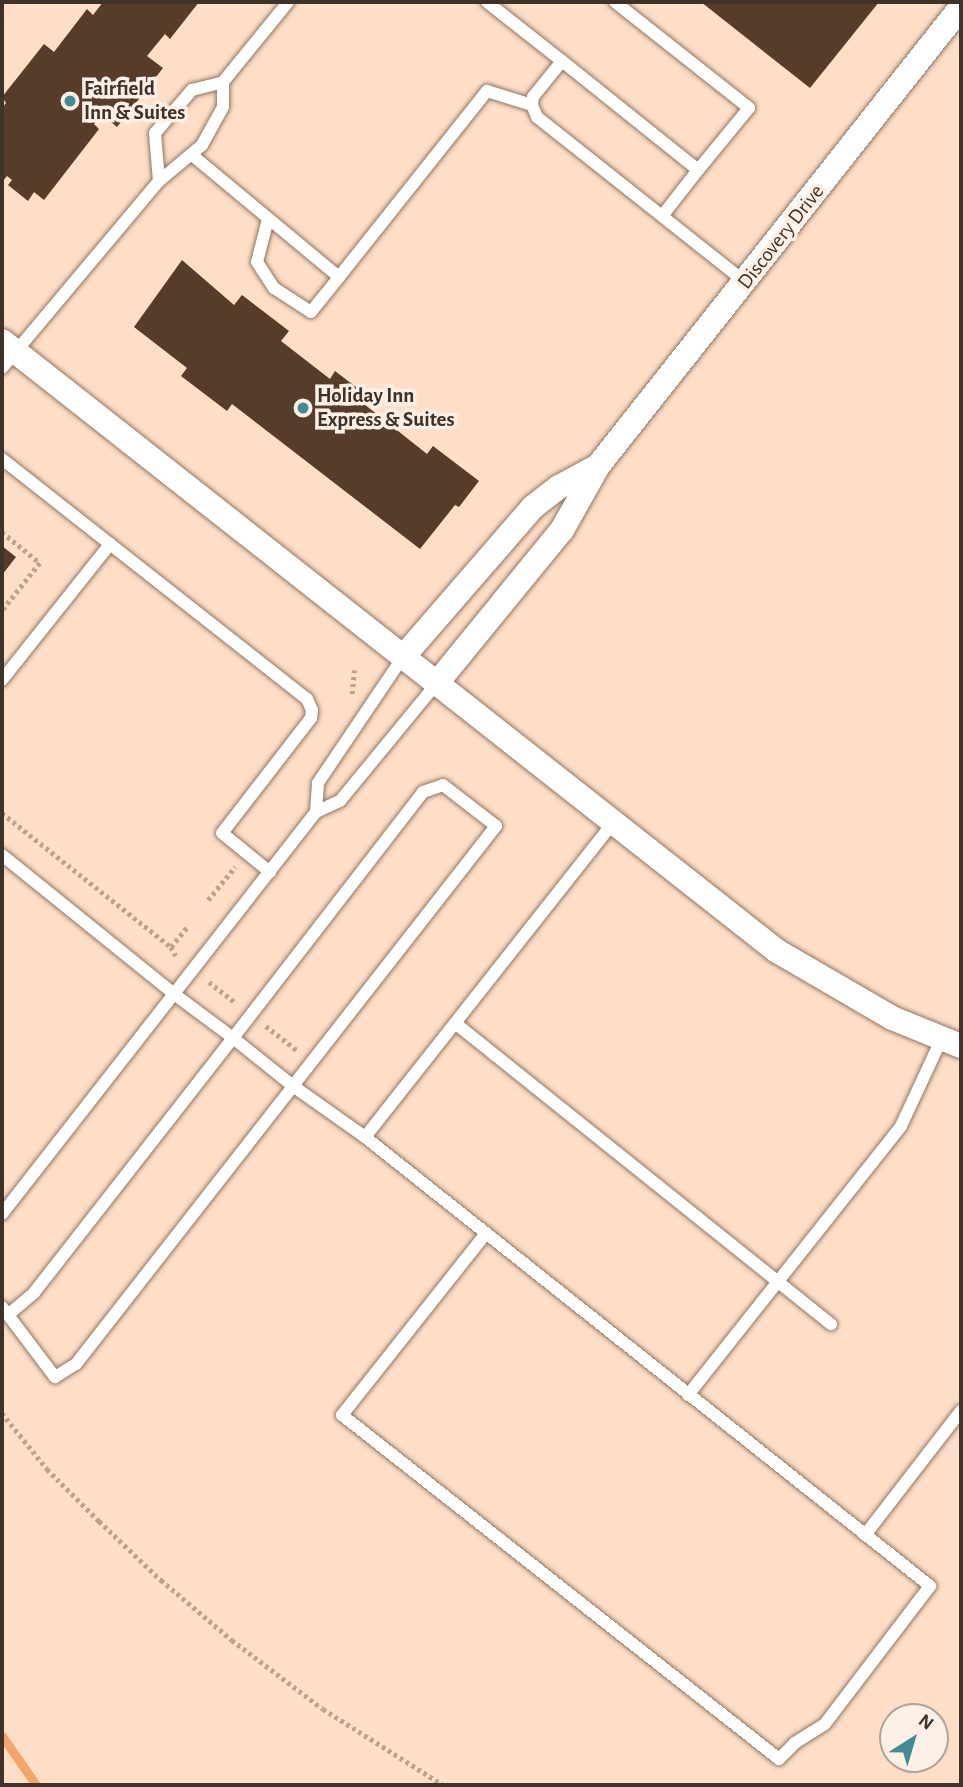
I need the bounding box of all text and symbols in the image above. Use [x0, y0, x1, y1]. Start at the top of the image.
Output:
place label: Fairfield Inn & Suites [84, 76, 185, 126]
marker: Fairfield Inn & Suites [62, 93, 78, 109]
street label: Discovery Drive [732, 180, 830, 294]
place label: Holiday Inn Express & Suites [317, 383, 455, 433]
marker: Holiday Inn Express & Suites [295, 400, 311, 416]
north arrow [879, 1703, 949, 1773]
text: N [915, 1711, 937, 1734]

